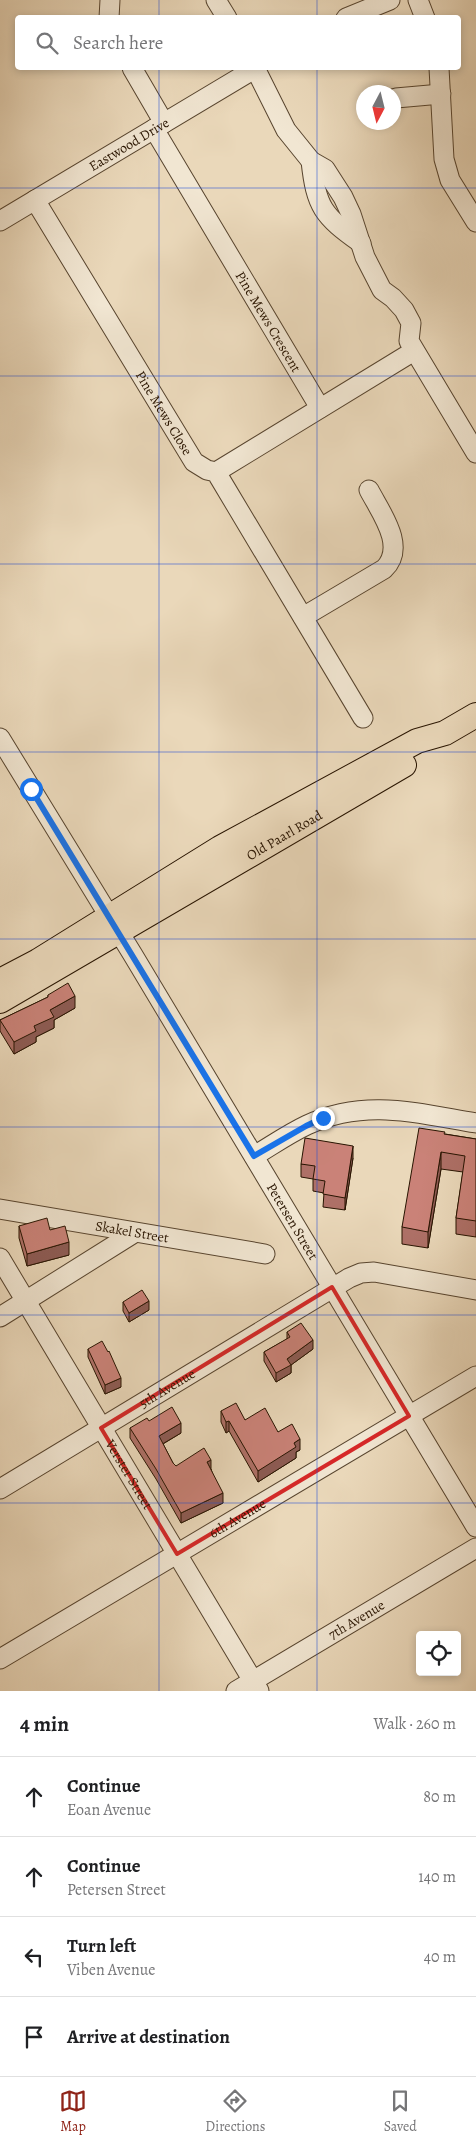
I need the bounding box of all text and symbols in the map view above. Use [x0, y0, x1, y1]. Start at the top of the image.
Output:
search box [15, 15, 461, 70]
icon: search [33, 29, 61, 57]
text: Search here [73, 30, 163, 56]
north arrow [356, 85, 401, 130]
street label: Eastwood Drive [85, 113, 172, 175]
street label: Pine Mews Crescent [231, 267, 306, 376]
street label: Pine Mews Close [131, 367, 197, 459]
route start [20, 778, 43, 801]
street label: Old Paarl Road [243, 805, 326, 865]
route end [312, 1107, 335, 1130]
street label: Petersen Street [262, 1179, 323, 1264]
street label: Skakel Street [94, 1216, 171, 1247]
street label: 5th Avenue [135, 1364, 199, 1412]
street label: Verster Street [101, 1435, 158, 1513]
street label: 6th Avenue [205, 1494, 269, 1542]
street label: 7th Avenue [325, 1595, 388, 1644]
map controls [416, 1631, 461, 1676]
button: locate [416, 1631, 461, 1676]
text: 4 min [20, 1710, 69, 1738]
text: Walk · 260 m [374, 1713, 456, 1735]
text: Continue [67, 1773, 141, 1799]
icon: ahead [20, 1783, 48, 1811]
text: 80 m [423, 1786, 456, 1808]
text: Eoan Avenue [67, 1799, 151, 1821]
text: Continue [67, 1853, 141, 1879]
icon: ahead [20, 1863, 48, 1891]
text: 140 m [418, 1866, 456, 1888]
text: Petersen Street [67, 1879, 166, 1901]
text: Turn left [67, 1933, 136, 1959]
icon: left [20, 1943, 48, 1971]
text: 40 m [424, 1946, 456, 1968]
text: Viben Avenue [67, 1959, 156, 1981]
icon: arrive [20, 2023, 48, 2051]
text: Arrive at destination [67, 2024, 230, 2050]
tab: Map [59, 2087, 87, 2136]
tab: Directions [205, 2087, 265, 2136]
tab: Saved [384, 2087, 417, 2136]

